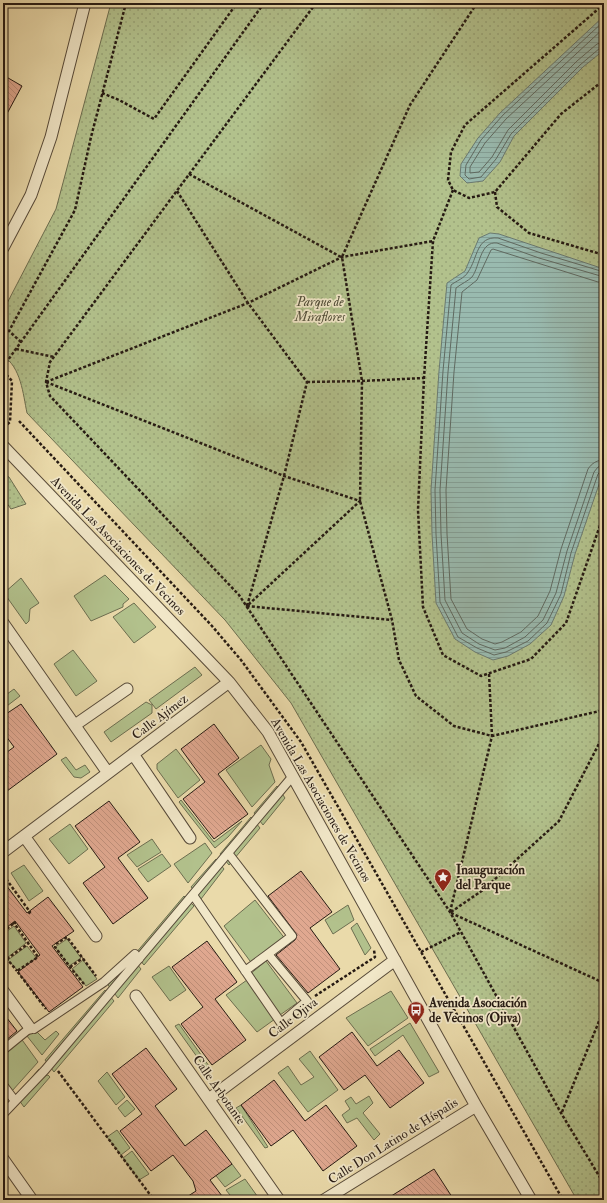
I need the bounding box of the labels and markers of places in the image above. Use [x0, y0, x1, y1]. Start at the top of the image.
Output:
place label: Inauguración del Parque [456, 862, 525, 894]
place icon: Inauguración del Parque [433, 867, 453, 892]
place label: Avenida Asociación de Vecinos (Ojiva) [428, 995, 527, 1026]
bus stop icon: Avenida Asociación de Vecinos (Ojiva) [406, 1000, 426, 1025]

